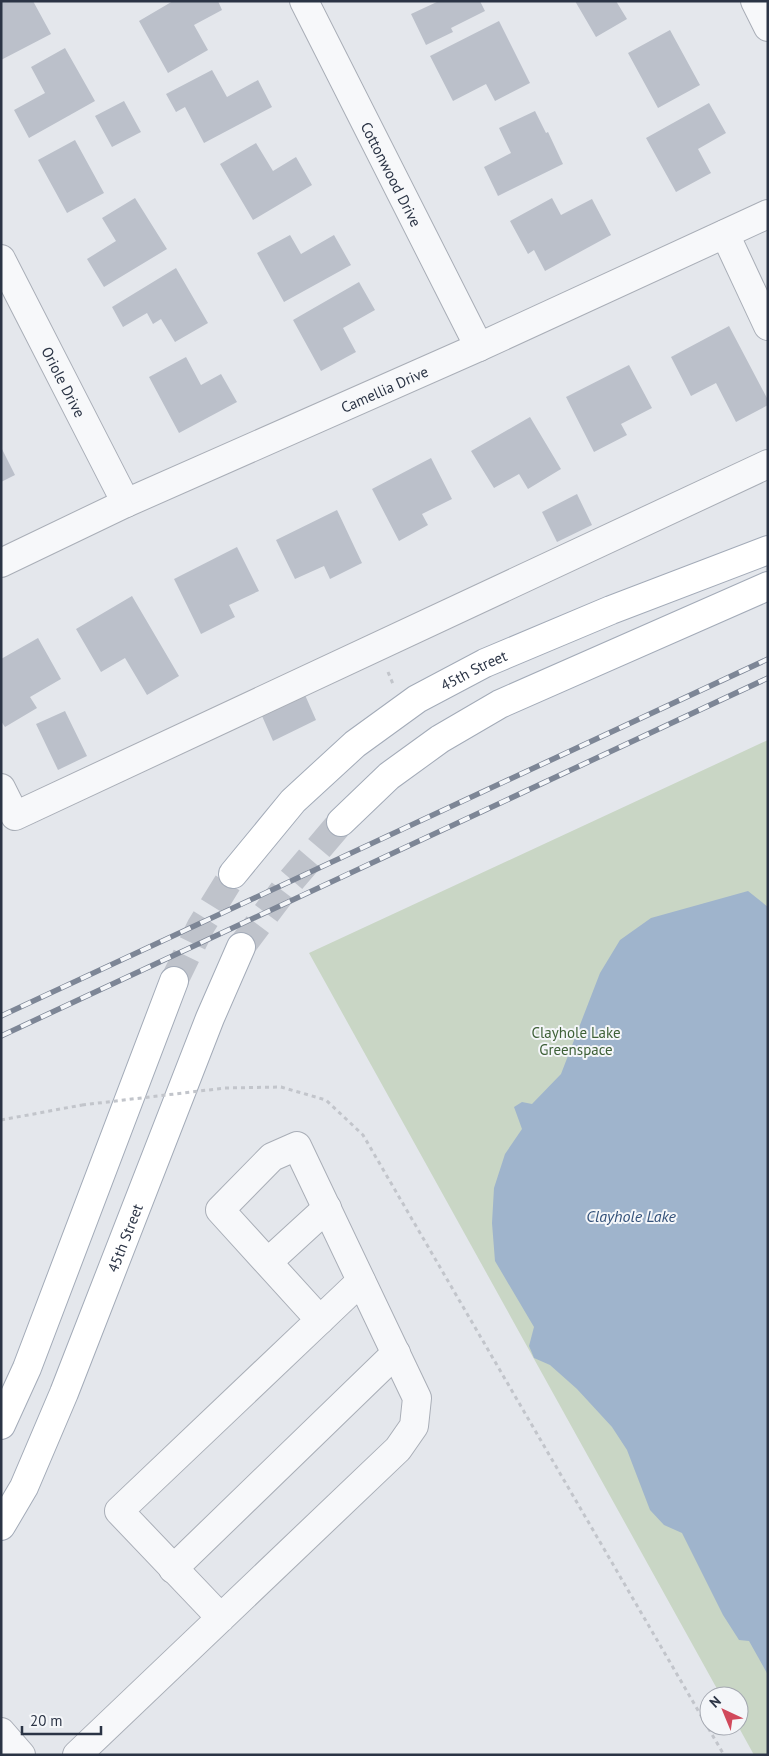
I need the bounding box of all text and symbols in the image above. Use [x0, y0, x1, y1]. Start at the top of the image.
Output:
street label: Cottonwood Drive [357, 118, 426, 230]
street label: Oriole Drive [38, 343, 90, 420]
street label: Camellia Drive [338, 361, 431, 416]
street label: 45th Street [437, 645, 510, 694]
park label: Clayhole Lake Greenspace [531, 1023, 621, 1059]
street label: 45th Street [103, 1201, 146, 1275]
water label: Clayhole Lake [586, 1206, 676, 1226]
north arrow [699, 1686, 749, 1736]
text: N [705, 1692, 725, 1711]
scale bar [22, 1704, 101, 1736]
text: 20 m [30, 1711, 63, 1730]

